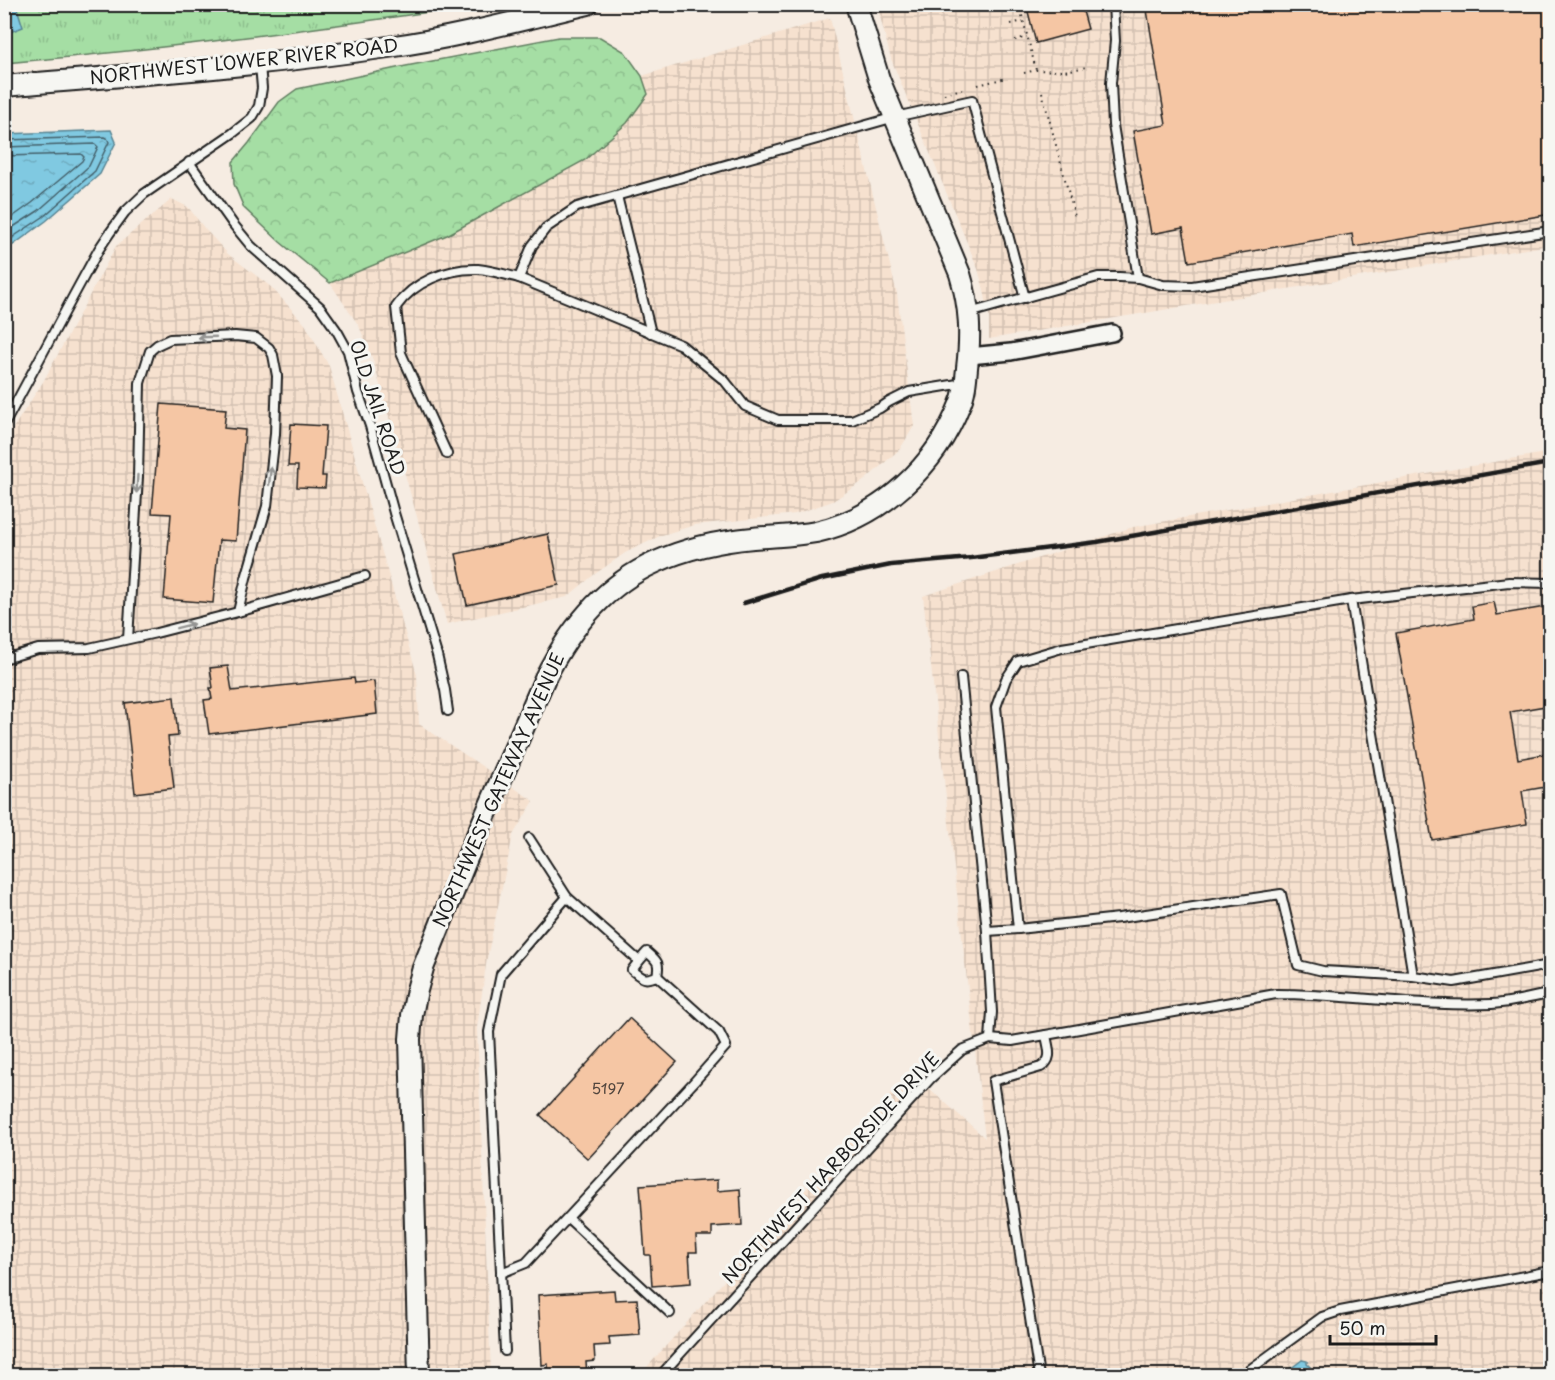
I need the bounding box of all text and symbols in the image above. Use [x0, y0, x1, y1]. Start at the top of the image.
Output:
street label: NORTHWEST LOWER RIVER ROAD [88, 31, 399, 90]
one-way arrow [197, 332, 217, 343]
street label: OLD JAIL ROAD [344, 336, 413, 479]
one-way arrow [265, 467, 276, 486]
one-way arrow [132, 473, 143, 493]
one-way arrow [175, 619, 194, 631]
street label: NORTHWEST GATEWAY AVENUE [425, 648, 570, 931]
street label: NORTHWEST HARBORSIDE DRIVE [715, 1045, 945, 1289]
house number: 5197 [591, 1076, 625, 1099]
scale bar [1330, 1308, 1436, 1346]
text: 50 m [1339, 1314, 1386, 1341]

